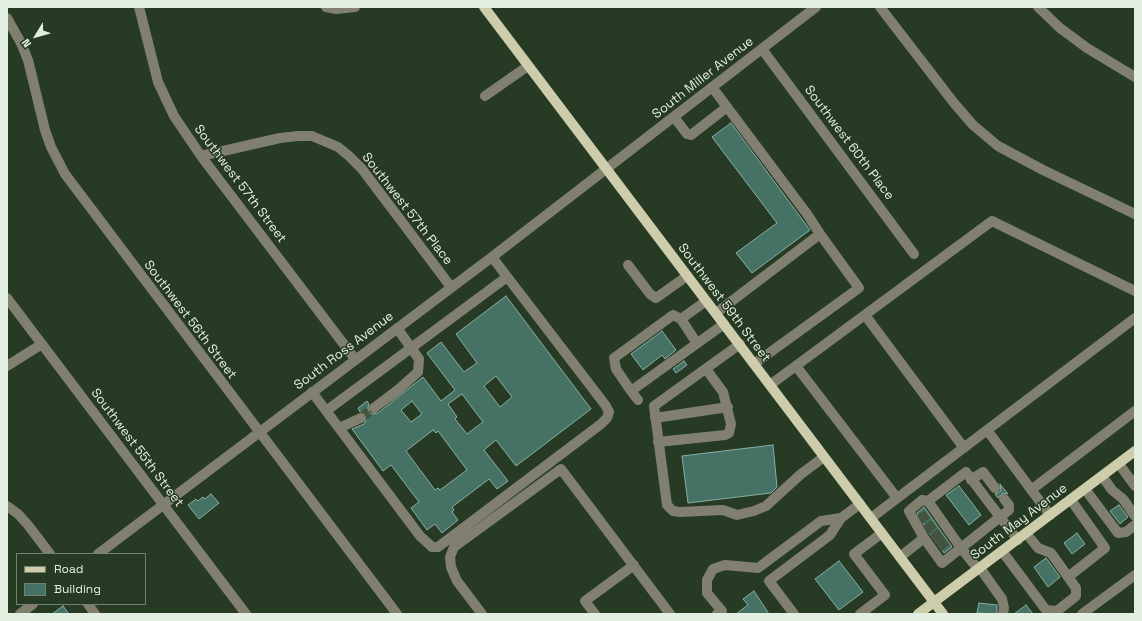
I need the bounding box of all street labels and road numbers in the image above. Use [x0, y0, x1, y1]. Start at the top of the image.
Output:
street label: South Miller Avenue [649, 34, 757, 122]
street label: Southwest 60th Place [801, 83, 897, 203]
street label: Southwest 57th Street [190, 122, 290, 246]
street label: Southwest 57th Place [358, 150, 456, 268]
street label: Southwest 59th Street [674, 241, 774, 365]
street label: Southwest 56th Street [140, 258, 240, 382]
street label: South Ross Avenue [291, 309, 397, 393]
street label: Southwest 55th Street [87, 386, 187, 510]
street label: South May Avenue [968, 481, 1070, 563]

